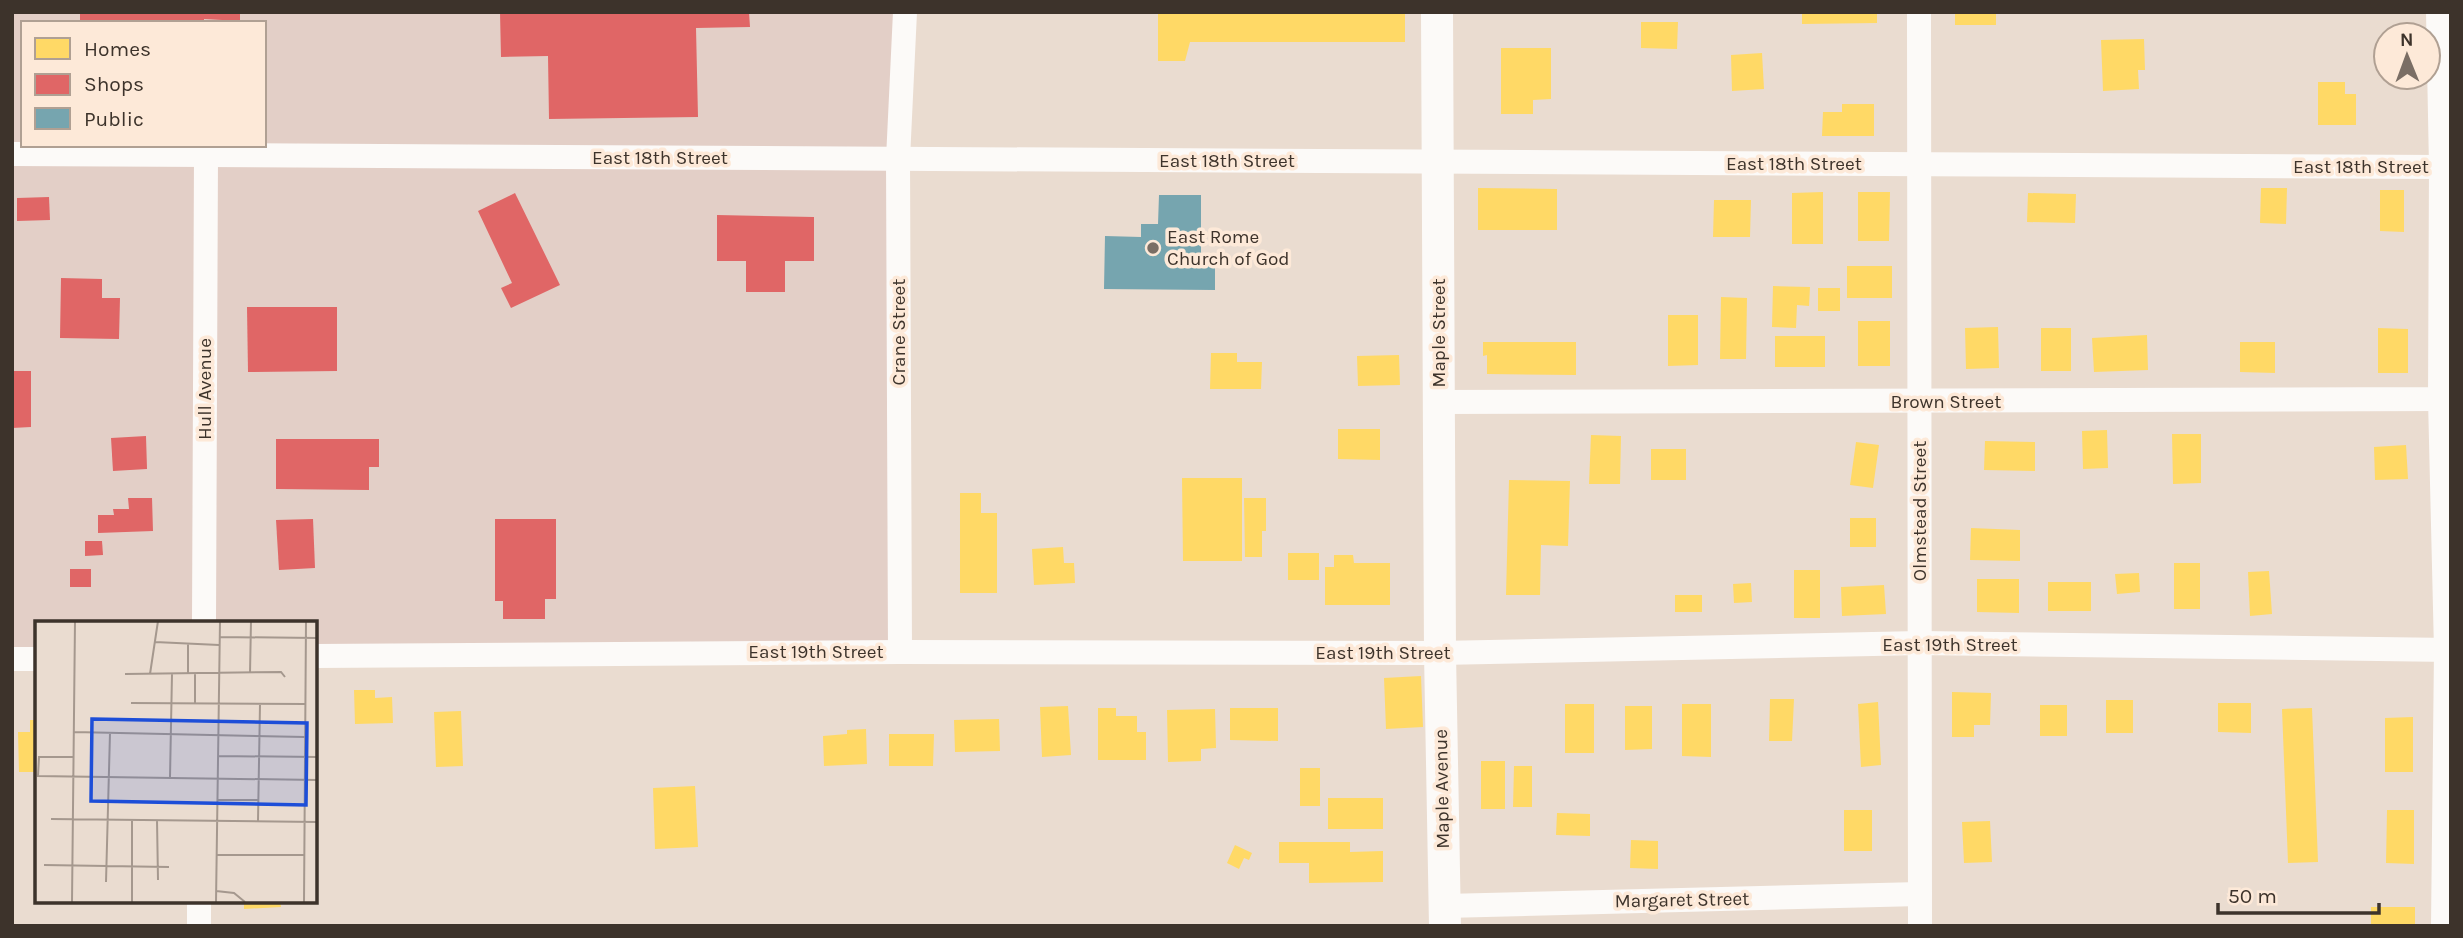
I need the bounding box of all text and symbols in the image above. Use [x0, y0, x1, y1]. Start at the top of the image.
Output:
legend [21, 21, 266, 147]
north arrow [2372, 21, 2442, 91]
text: N [2400, 29, 2414, 51]
text: Homes [84, 37, 151, 61]
text: Shops [84, 72, 144, 96]
text: Public [84, 107, 144, 131]
street label: East 18th Street [592, 147, 728, 169]
street label: East 18th Street [1159, 150, 1295, 172]
street label: East 18th Street [1726, 153, 1862, 175]
street label: East 18th Street [2293, 156, 2429, 178]
place label: East Rome Church of God [1167, 226, 1290, 270]
marker: East Rome Church of God [1145, 240, 1161, 256]
street label: Maple Street [1428, 278, 1450, 388]
street label: Crane Street [888, 279, 910, 385]
street label: Hull Avenue [194, 338, 216, 440]
street label: Brown Street [1891, 391, 2001, 413]
street label: Olmstead Street [1909, 441, 1931, 581]
inset map [35, 621, 317, 903]
street label: East 19th Street [1882, 634, 2018, 656]
street label: East 19th Street [748, 641, 884, 663]
street label: East 19th Street [1315, 642, 1451, 664]
street label: Maple Avenue [1430, 729, 1454, 849]
scale bar [2218, 872, 2379, 916]
text: 50 m [2228, 884, 2277, 908]
street label: Margaret Street [1614, 888, 1750, 912]

